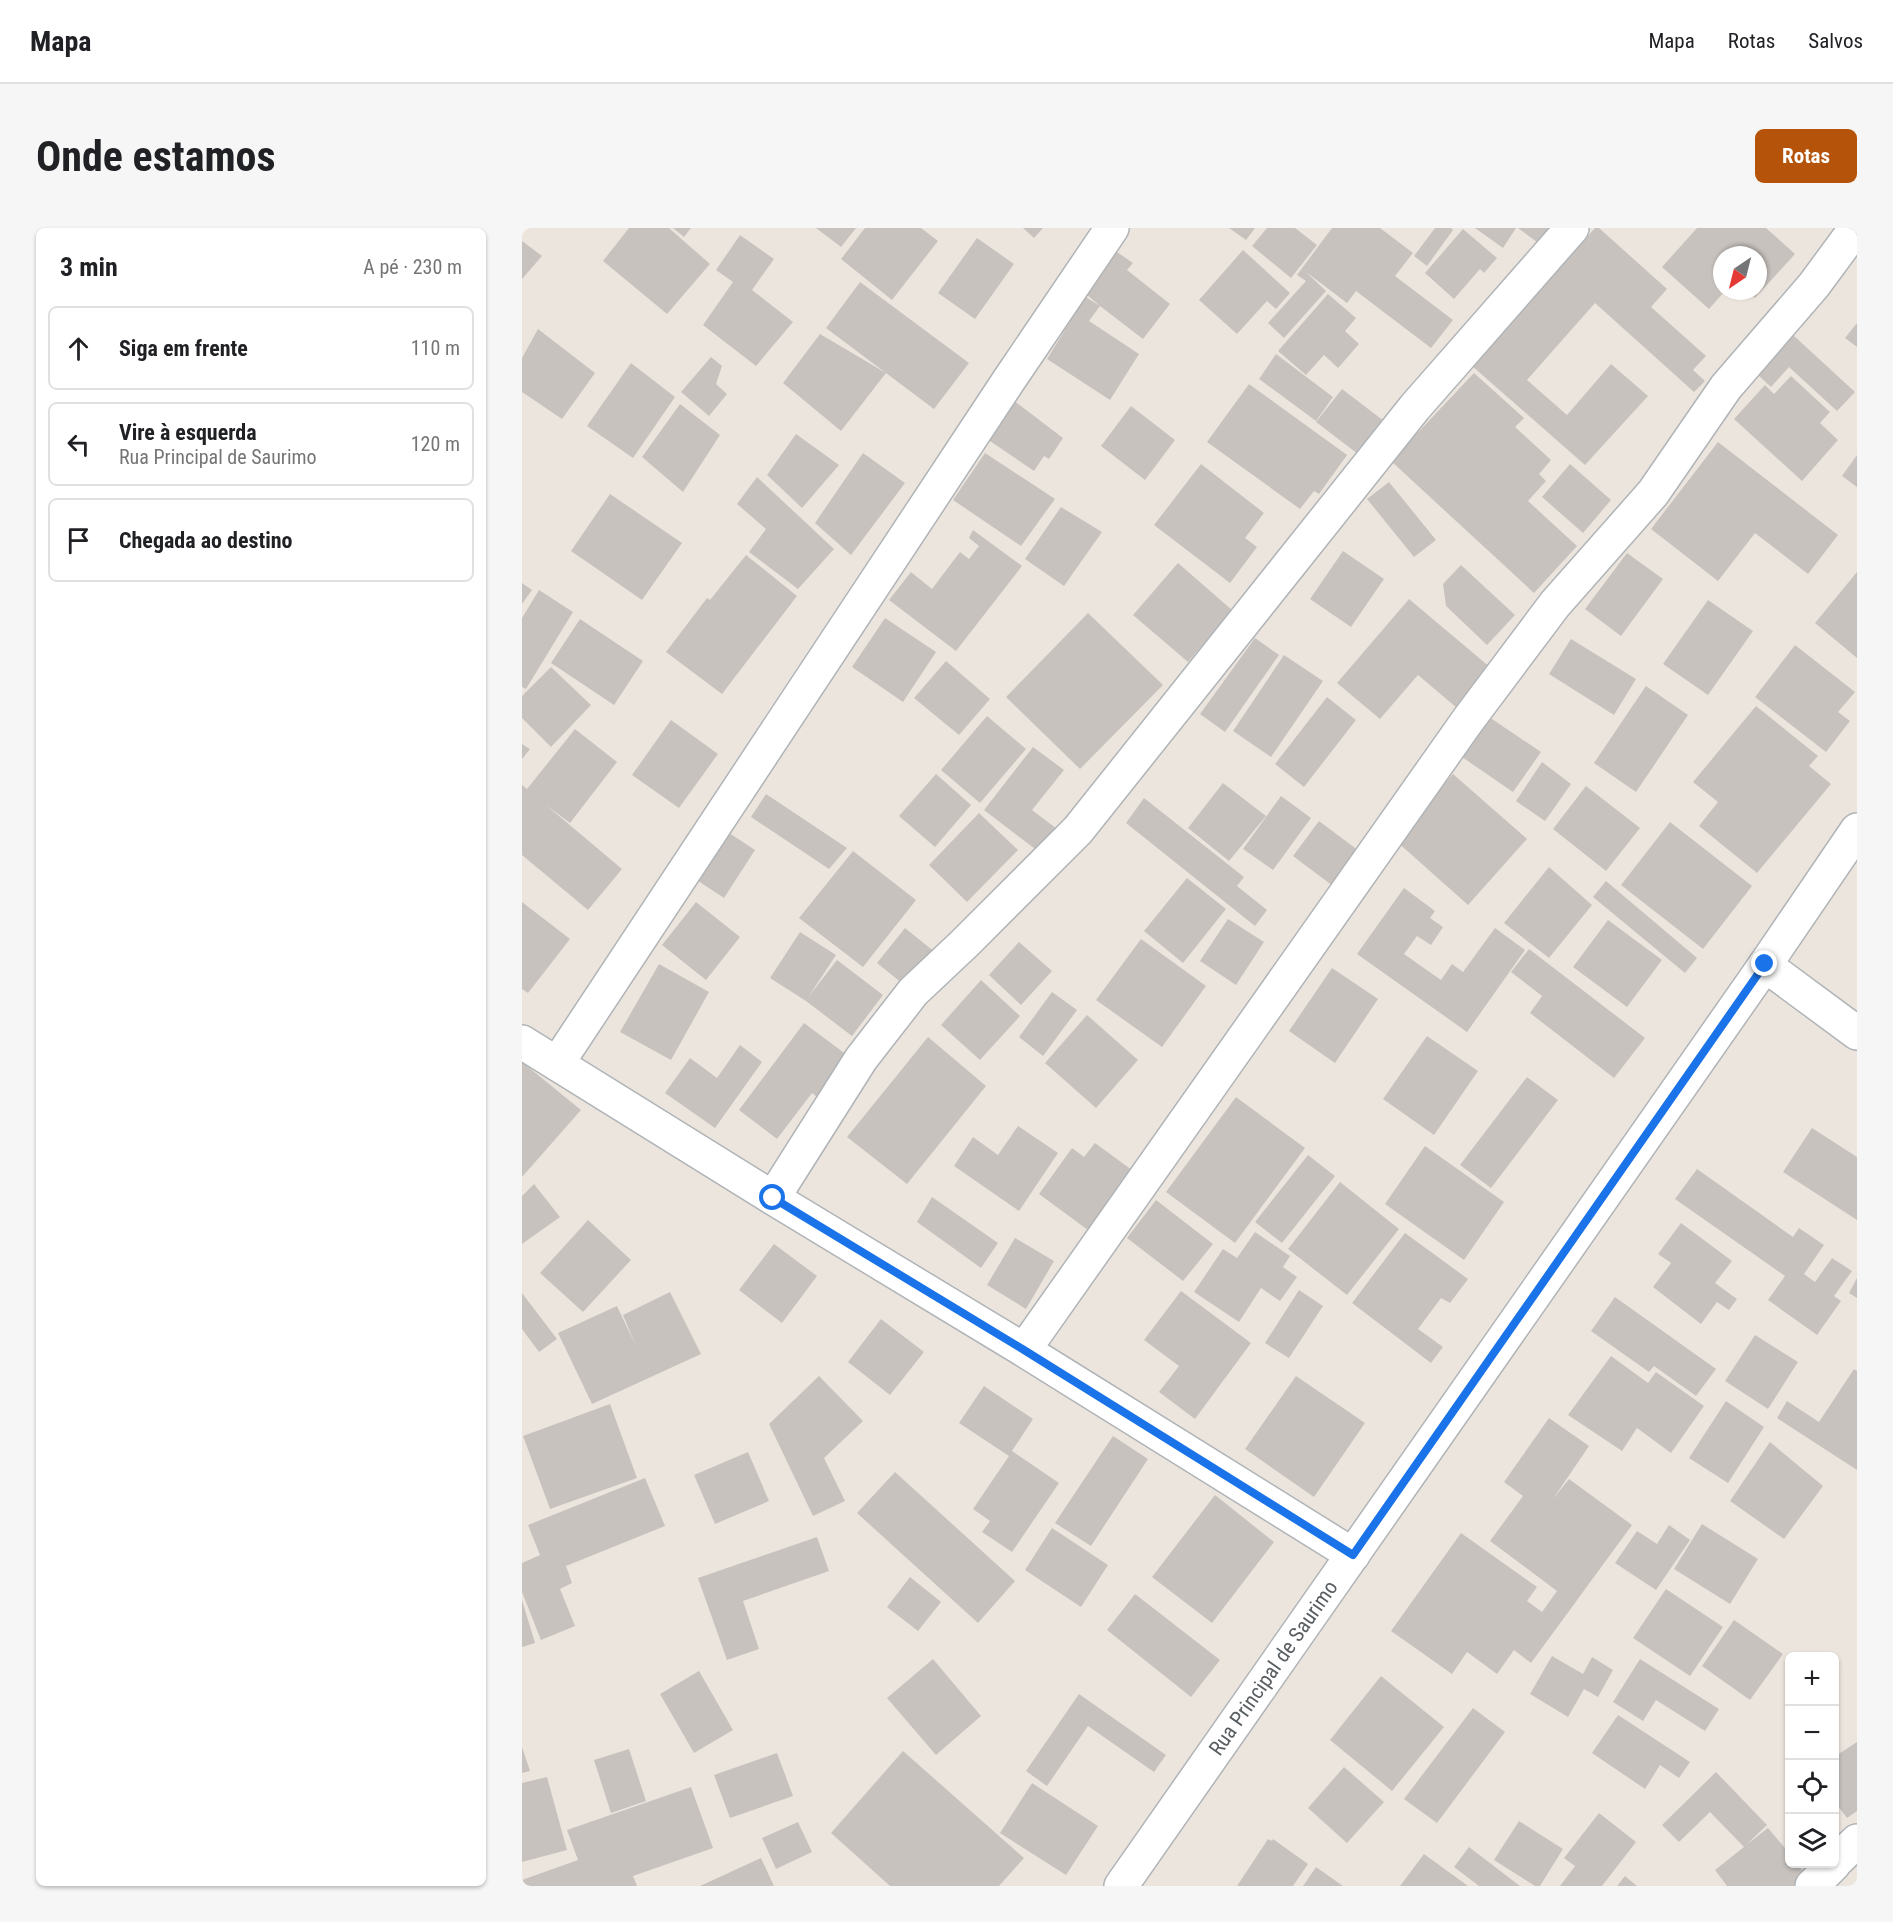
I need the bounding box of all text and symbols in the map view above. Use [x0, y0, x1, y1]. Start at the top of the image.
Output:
text: Mapa [30, 25, 91, 58]
text: Mapa [1648, 29, 1695, 53]
text: Rotas [1728, 29, 1775, 53]
text: Salvos [1808, 29, 1863, 53]
button: Rotas [1755, 129, 1857, 183]
text: Onde estamos [36, 132, 276, 181]
north arrow [1713, 246, 1767, 300]
text: 3 min [60, 252, 118, 282]
text: A pé · 230 m [363, 255, 462, 279]
icon: ahead [62, 332, 95, 365]
text: Siga em frente [119, 336, 248, 361]
text: 110 m [411, 336, 460, 360]
text: Vire à esquerda [119, 420, 257, 445]
icon: left [62, 428, 95, 461]
text: 120 m [411, 432, 460, 456]
text: Rua Principal de Saurimo [119, 445, 317, 469]
icon: arrive [62, 524, 95, 557]
text: Chegada ao destino [119, 528, 293, 553]
route end [1751, 950, 1777, 976]
route start [759, 1184, 785, 1210]
street label: Rua Principal de Saurimo [1204, 1576, 1343, 1760]
map controls [1785, 1652, 1839, 1868]
button: + [1785, 1652, 1839, 1706]
button: − [1785, 1706, 1839, 1760]
button: locate [1785, 1760, 1839, 1814]
button: layers [1785, 1814, 1839, 1868]

